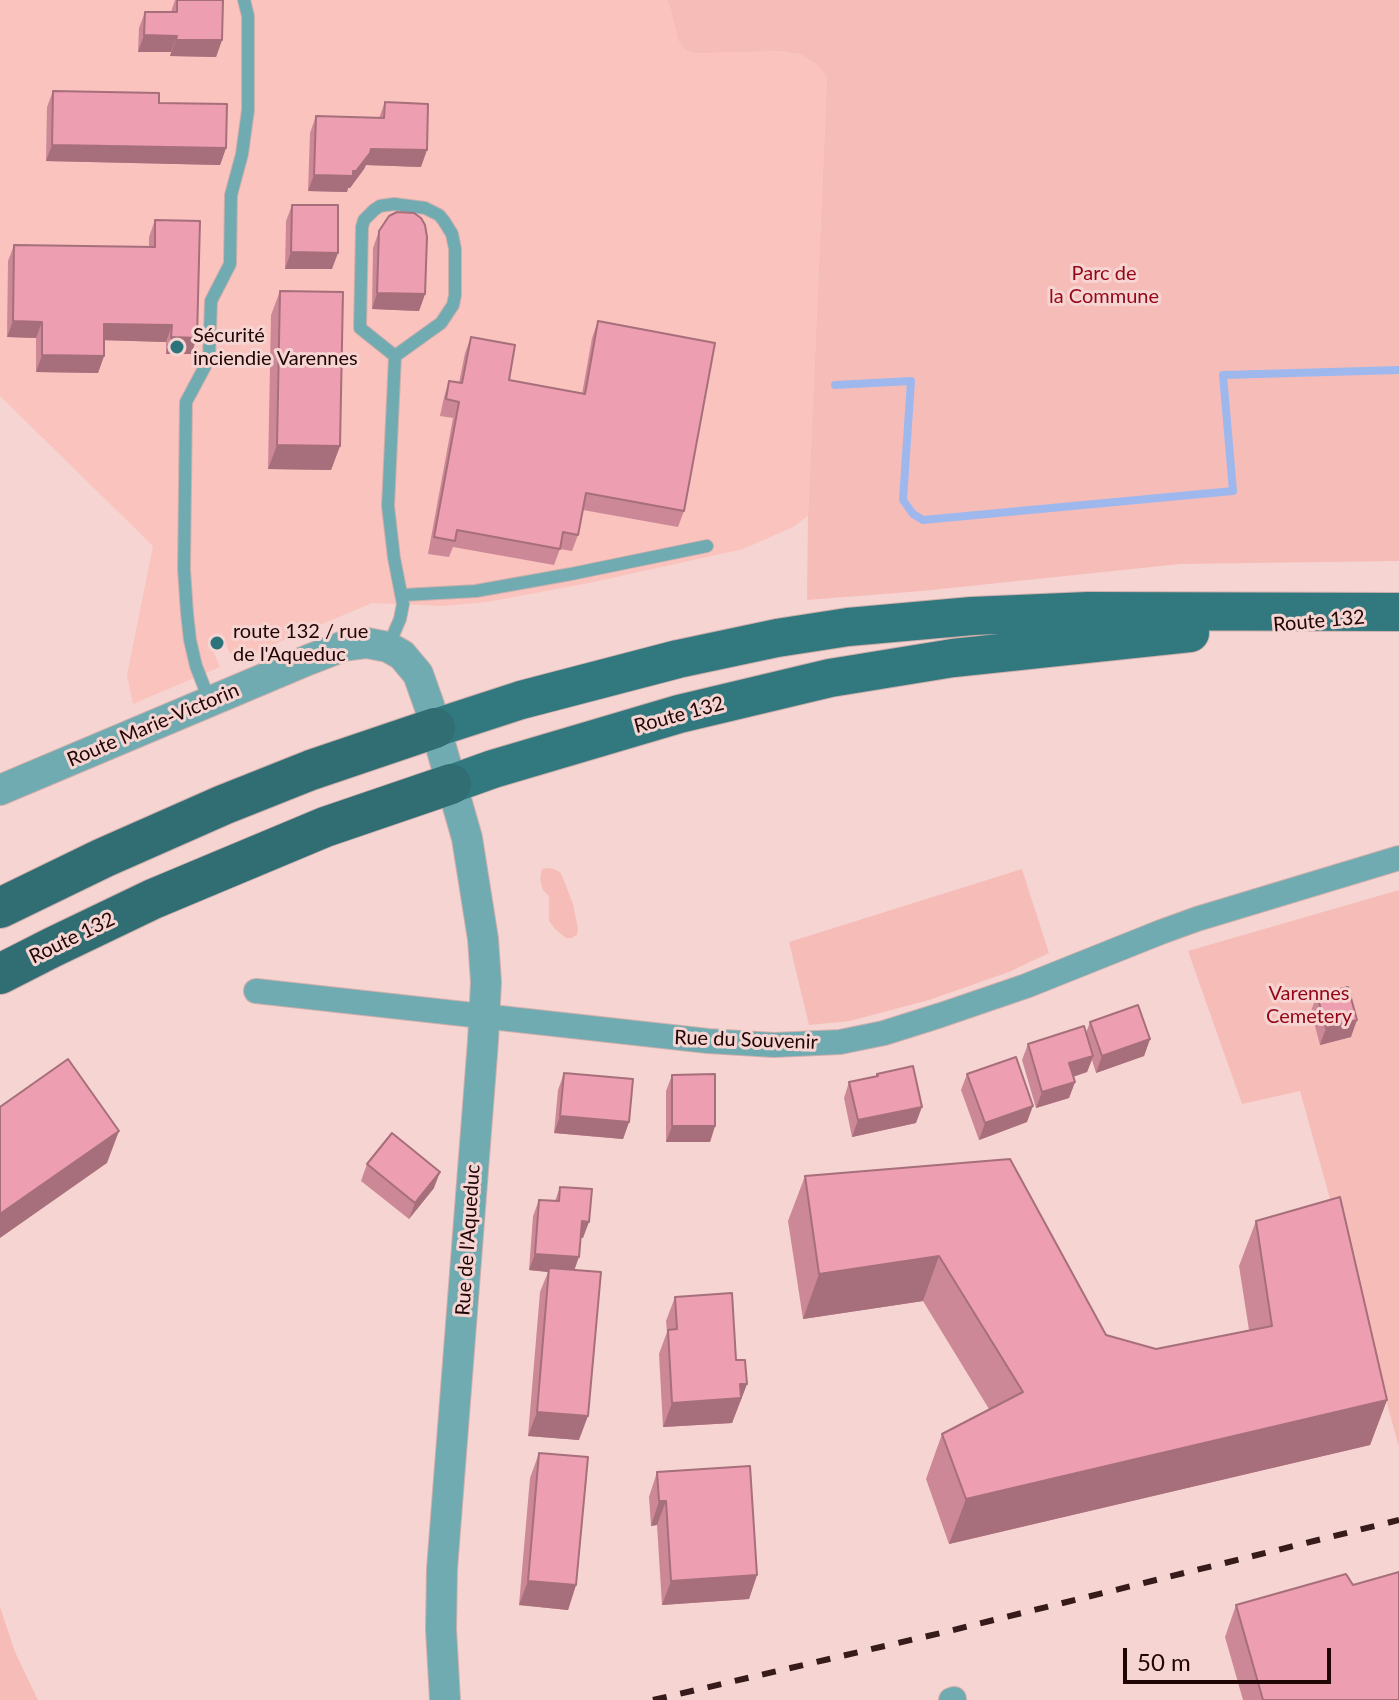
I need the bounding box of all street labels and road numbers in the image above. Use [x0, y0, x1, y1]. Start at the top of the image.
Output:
street label: Route 132 [1272, 605, 1366, 637]
street label: Route Marie-Victorin [63, 678, 243, 772]
street label: Route 132 [631, 692, 727, 738]
street label: Route 132 [25, 907, 119, 969]
street label: Rue du Souvenir [674, 1026, 818, 1054]
street label: Rue de l'Aqueduc [451, 1164, 485, 1316]

